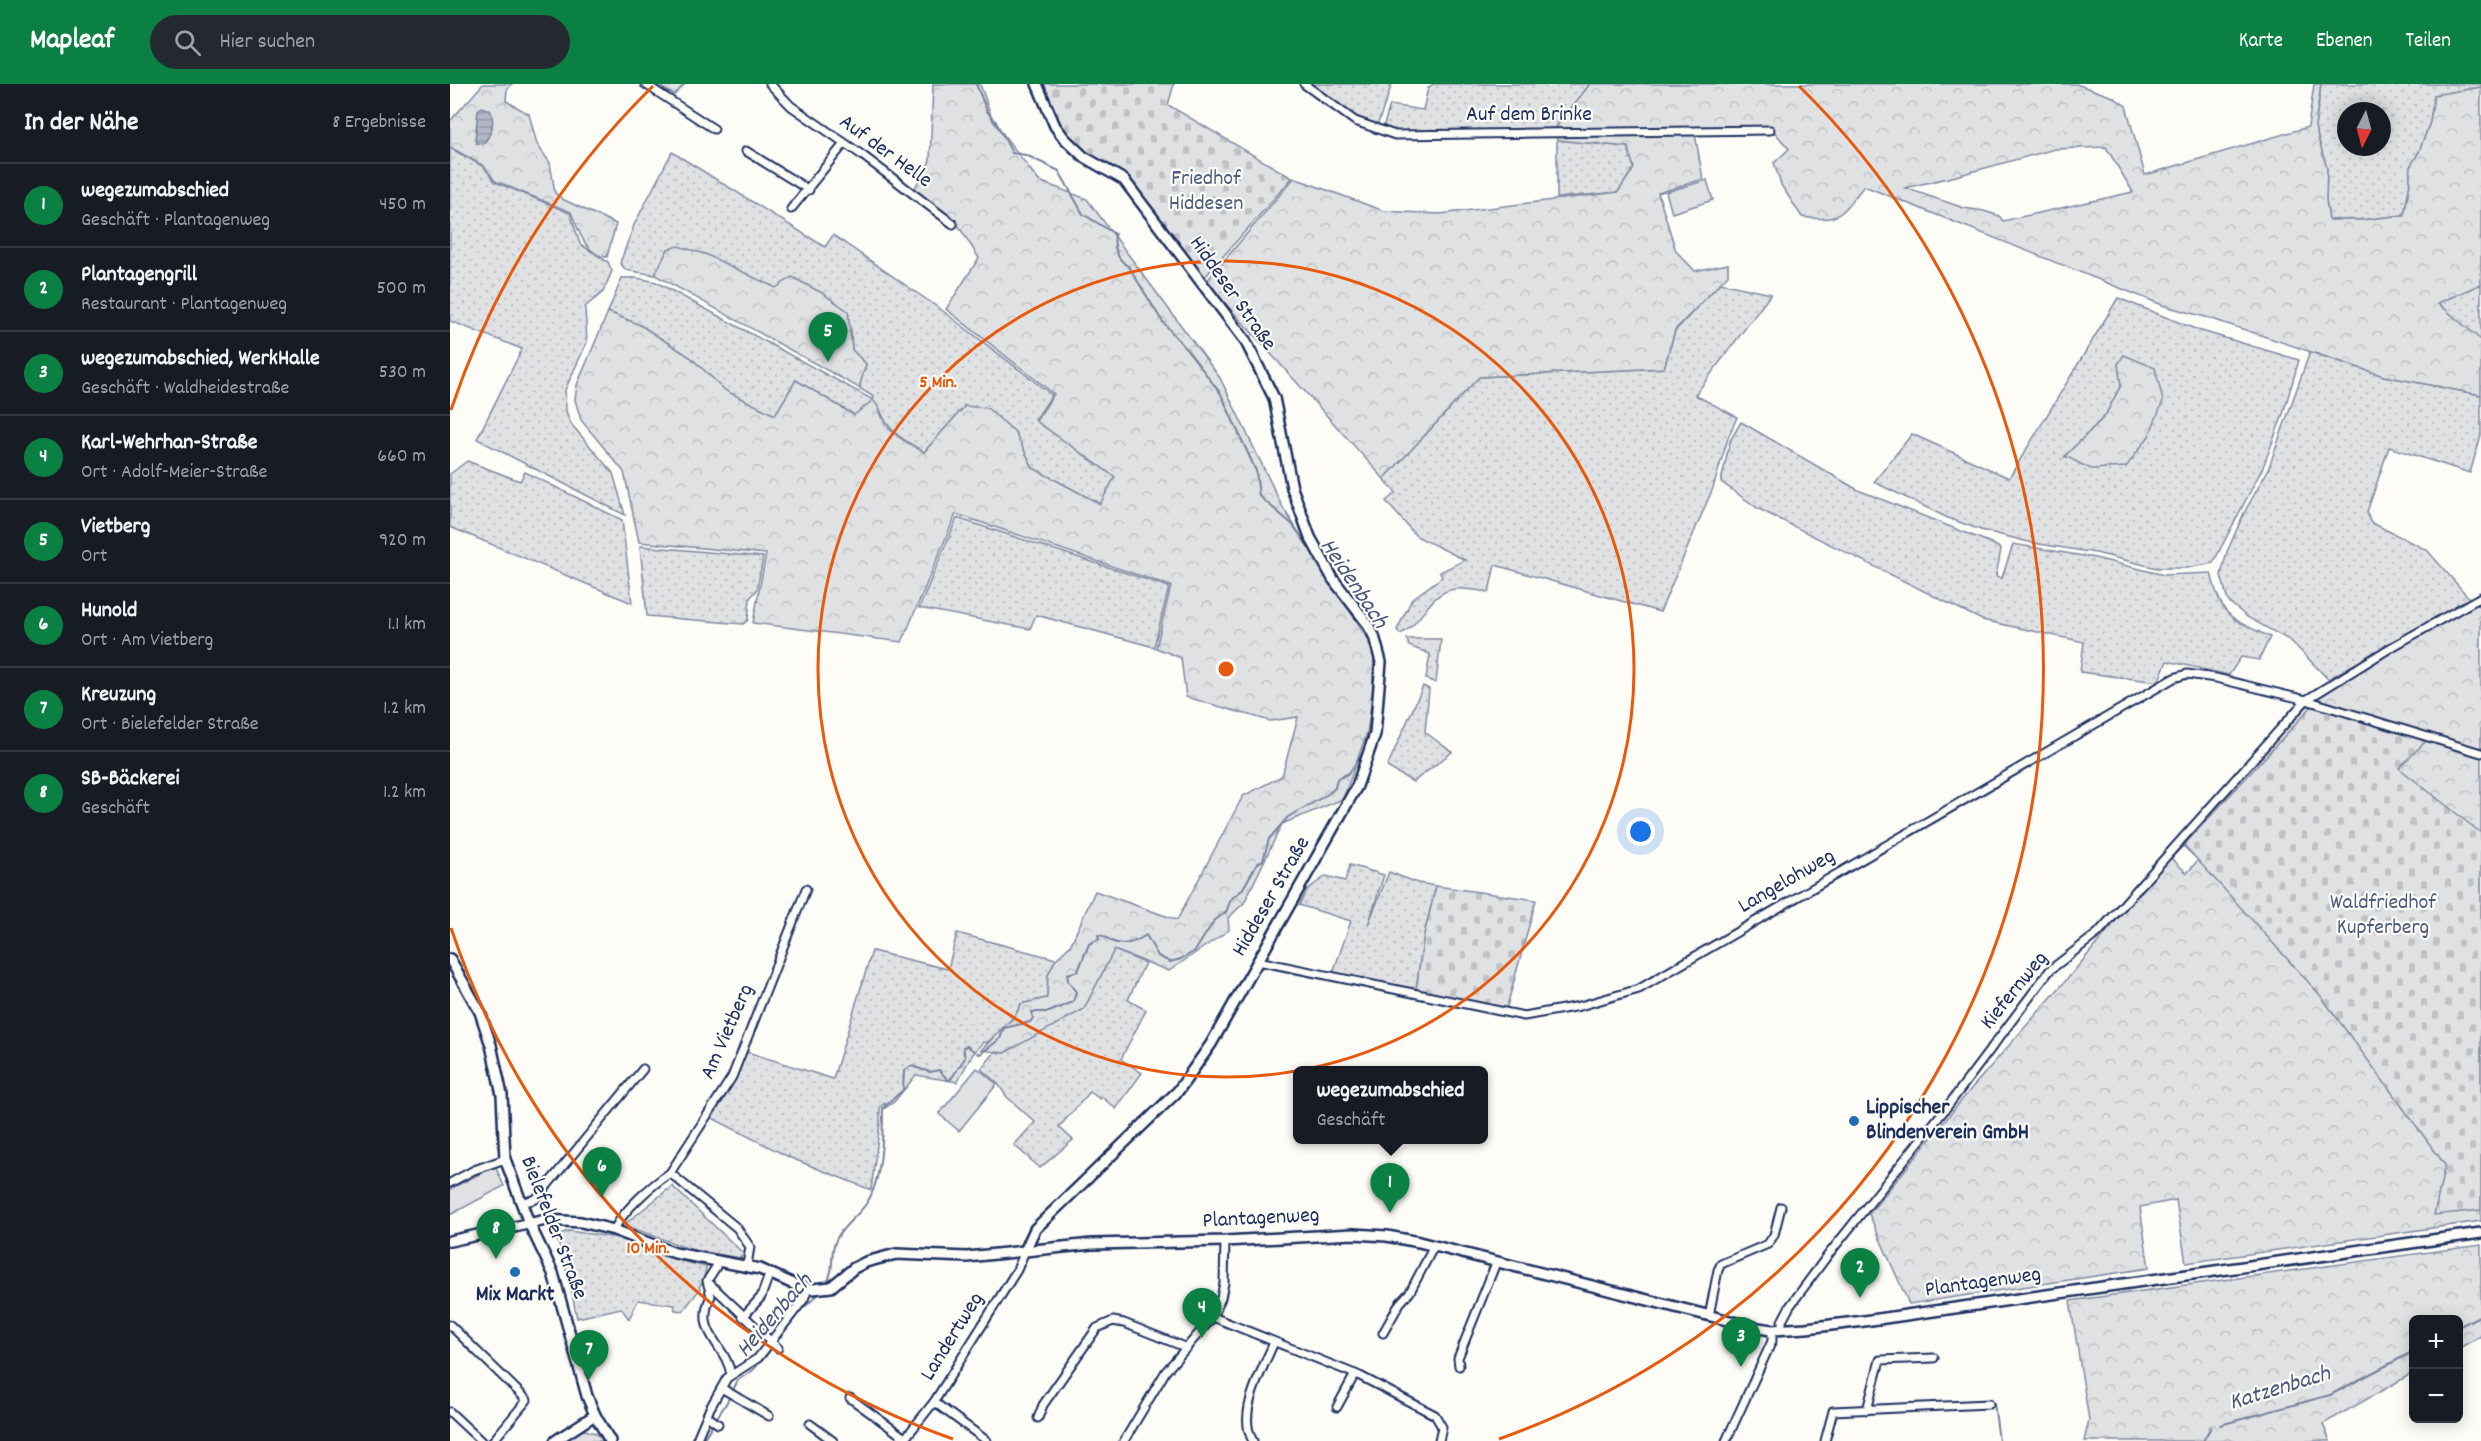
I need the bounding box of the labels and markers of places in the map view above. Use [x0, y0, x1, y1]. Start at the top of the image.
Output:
pin: 5 [808, 312, 848, 362]
centre of rings [1216, 659, 1236, 679]
place label: Lippischer Blindenverein GmbH [1866, 1093, 2029, 1149]
marker: Lippischer Blindenverein GmbH [1847, 1114, 1861, 1128]
pin: 6 [582, 1148, 622, 1197]
pin: 1 [1370, 1164, 1410, 1213]
pin: 8 [476, 1210, 516, 1259]
pin: 2 [1840, 1248, 1880, 1298]
marker: Mix Markt [508, 1265, 522, 1279]
place label: Mix Markt [476, 1280, 555, 1311]
pin: 4 [1182, 1288, 1221, 1338]
pin: 3 [1722, 1318, 1760, 1367]
pin: 7 [570, 1330, 608, 1380]

